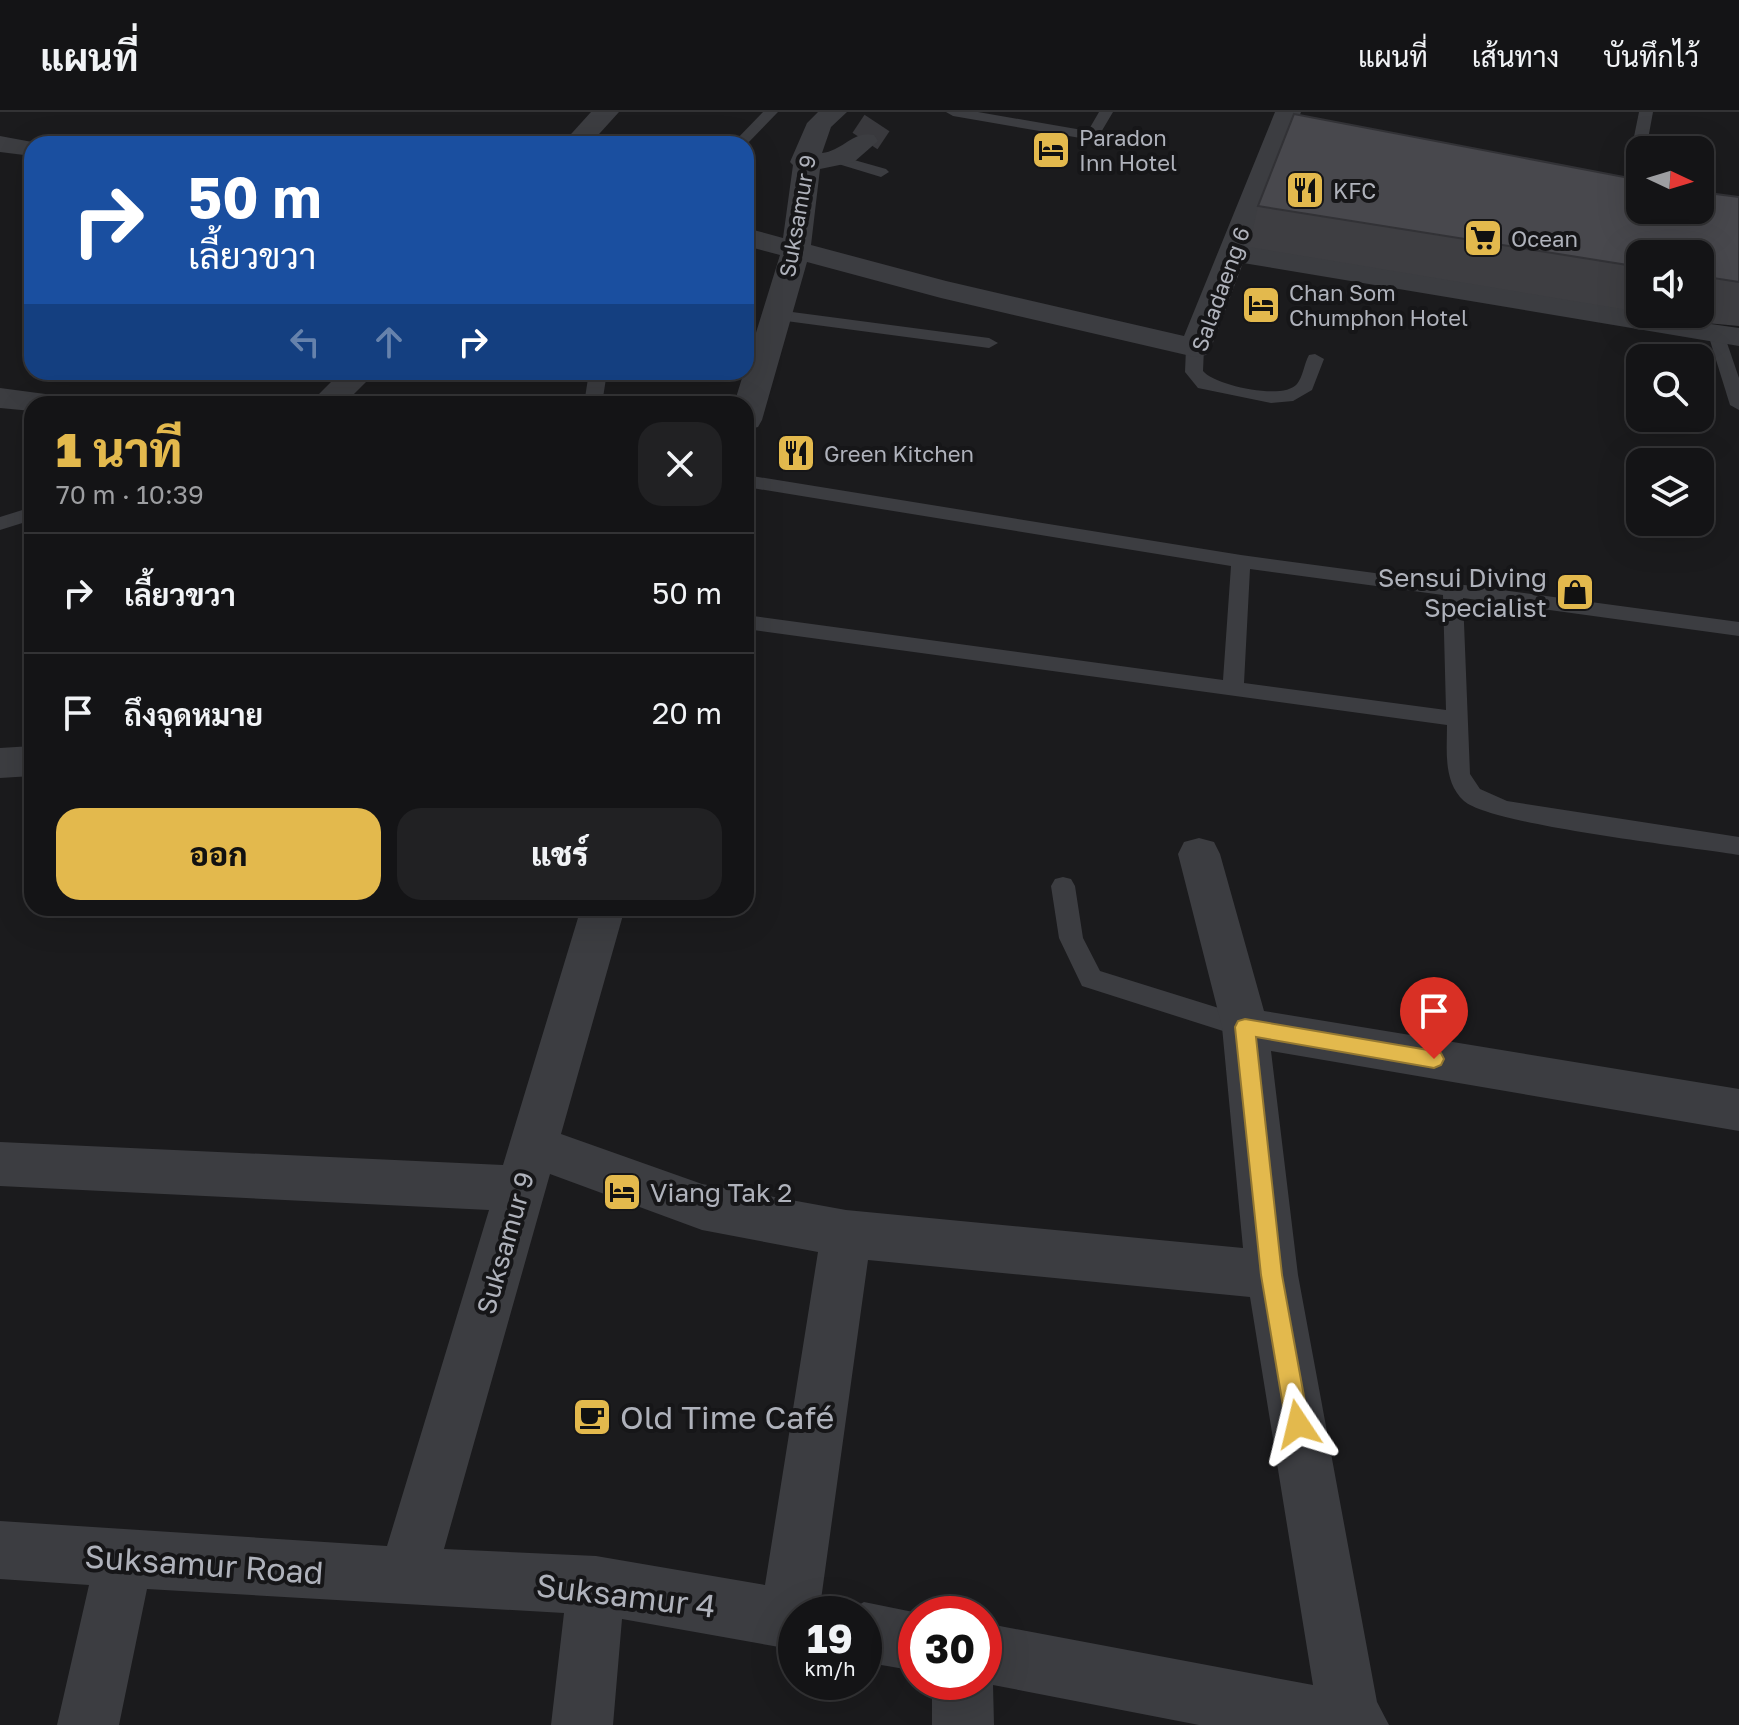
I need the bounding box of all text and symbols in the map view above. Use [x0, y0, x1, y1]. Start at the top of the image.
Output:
text: แผนที่ [40, 34, 139, 79]
text: แผนที่ [1358, 40, 1428, 73]
text: เส้นทาง [1472, 40, 1559, 73]
text: บันทึกไว้ [1603, 40, 1699, 73]
place label: Paradon Inn Hotel [1079, 124, 1177, 176]
hotel icon: Paradon Inn Hotel [1030, 129, 1072, 171]
north arrow [1626, 136, 1714, 224]
map controls [1626, 136, 1714, 536]
street label: Suksamur 9 [773, 153, 821, 279]
text: 50 m [188, 163, 322, 230]
icon: right [56, 168, 160, 272]
restaurant icon: KFC [1284, 169, 1326, 211]
place label: KFC [1333, 177, 1376, 204]
supermarket icon: Ocean [1462, 217, 1504, 259]
street label: Saladaeng 6 [1185, 223, 1255, 355]
place label: Ocean [1511, 225, 1578, 252]
text: เลี้ยวขวา [188, 234, 316, 277]
button: sound [1626, 240, 1714, 328]
place label: Chan Som Chumphon Hotel [1289, 279, 1468, 331]
hotel icon: Chan Som Chumphon Hotel [1240, 284, 1282, 326]
icon: left [283, 320, 327, 364]
icon: ahead [367, 320, 411, 364]
icon: right [451, 320, 495, 364]
button: search [1626, 344, 1714, 432]
text: 1 นาที [56, 420, 182, 478]
button: close [638, 422, 722, 506]
restaurant icon: Green Kitchen [775, 432, 817, 474]
place label: Green Kitchen [824, 440, 974, 467]
button: layers [1626, 448, 1714, 536]
text: 70 m · 10:39 [56, 479, 204, 510]
place label: Sensui Diving Specialist [1378, 562, 1547, 623]
icon: right [56, 571, 100, 615]
shop icon: Sensui Diving Specialist [1554, 571, 1596, 613]
text: 50 m [652, 575, 722, 611]
text: เลี้ยวขวา [124, 577, 236, 613]
icon: arrive [56, 691, 100, 735]
text: 20 m [652, 695, 722, 731]
text: ถึงจุดหมาย [124, 697, 263, 733]
button: ออก [56, 808, 381, 900]
button: แชร์ [397, 808, 722, 900]
pin [1400, 977, 1468, 1059]
icon: arrive [1412, 989, 1456, 1033]
street label: Suksamur 9 [470, 1168, 540, 1318]
hotel icon: Viang Tak 2 [601, 1171, 643, 1213]
place label: Viang Tak 2 [650, 1177, 792, 1208]
position arrow [1256, 1382, 1340, 1466]
cafe icon: Old Time Café [571, 1396, 613, 1438]
place label: Old Time Café [620, 1398, 834, 1436]
street label: Suksamur Road [83, 1537, 325, 1591]
street label: Suksamur 4 [534, 1565, 718, 1625]
speed limit sign: 30 [898, 1596, 1002, 1700]
text: 19 [807, 1614, 853, 1662]
text: km/h [805, 1656, 855, 1680]

